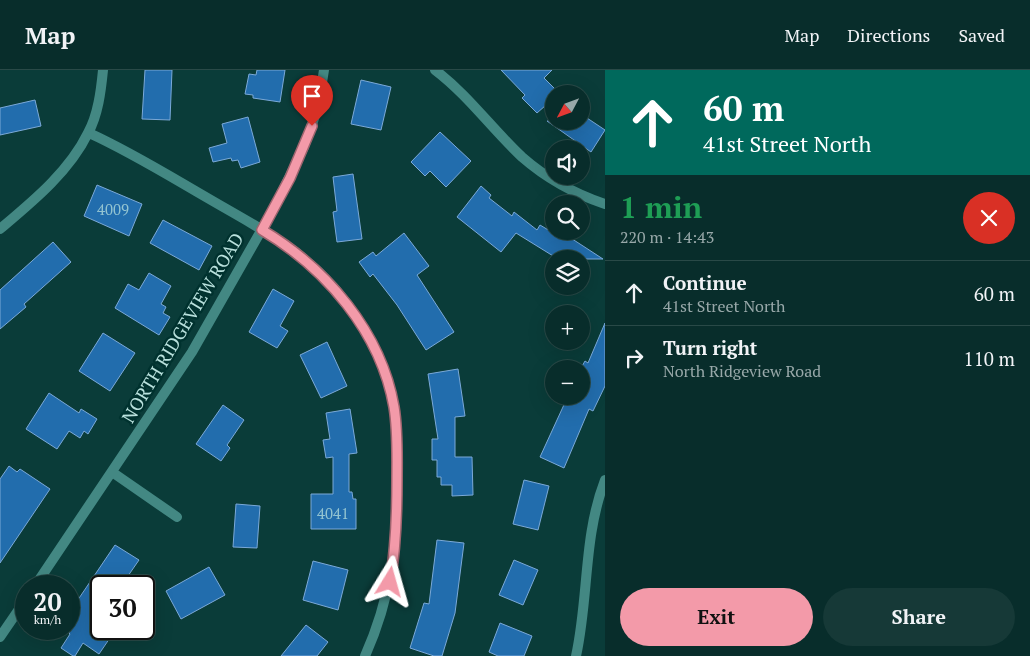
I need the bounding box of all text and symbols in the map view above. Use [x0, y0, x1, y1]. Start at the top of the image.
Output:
text: Map [25, 19, 75, 51]
text: Map [784, 23, 819, 47]
text: Directions [847, 23, 930, 47]
text: Saved [958, 23, 1005, 47]
pin [291, 75, 333, 126]
icon: arrive [298, 82, 326, 110]
north arrow [545, 85, 590, 130]
map controls [545, 85, 590, 405]
text: 60 m [703, 85, 784, 131]
icon: ahead [620, 90, 685, 155]
text: 41st Street North [703, 129, 871, 158]
button: sound [545, 140, 590, 185]
text: 1 min [620, 187, 702, 227]
button: close [963, 192, 1015, 244]
button: search [545, 195, 590, 240]
house number: 4009 [97, 199, 129, 219]
text: 220 m · 14:43 [620, 226, 714, 248]
street label: NORTH RIDGEVIEW ROAD [116, 228, 248, 427]
button: layers [545, 250, 590, 295]
text: Continue [663, 270, 747, 295]
icon: ahead [620, 279, 648, 307]
text: 60 m [974, 281, 1015, 306]
text: 41st Street North [663, 295, 785, 317]
button: + [545, 305, 590, 350]
text: Turn right [663, 335, 757, 360]
icon: right [620, 344, 648, 372]
text: 110 m [964, 346, 1015, 371]
button: − [545, 360, 590, 405]
text: North Ridgeview Road [663, 360, 821, 382]
house number: 4041 [317, 503, 349, 523]
position arrow [363, 555, 415, 607]
speed limit sign: 30 [90, 575, 155, 640]
text: 20 [33, 585, 62, 618]
button: Exit [620, 588, 813, 646]
button: Share [823, 588, 1015, 646]
text: km/h [34, 612, 61, 627]

